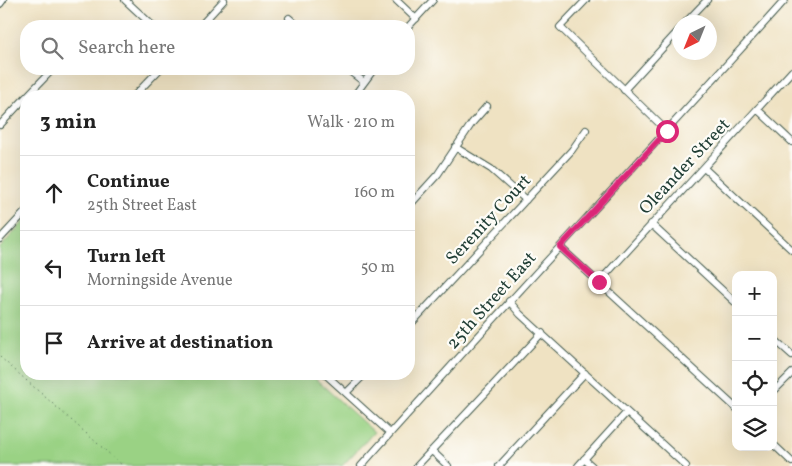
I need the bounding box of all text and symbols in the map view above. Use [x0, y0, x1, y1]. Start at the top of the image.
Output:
north arrow [672, 15, 717, 60]
search box [20, 20, 415, 75]
icon: search [38, 34, 66, 62]
text: Search here [78, 35, 175, 61]
text: 3 min [40, 108, 96, 137]
text: Walk · 210 m [307, 112, 395, 134]
street label: Oleander Street [634, 113, 736, 221]
route start [656, 120, 679, 143]
text: Continue [87, 169, 170, 195]
street label: Serenity Court [441, 169, 538, 271]
icon: ahead [40, 179, 68, 207]
text: 160 m [354, 182, 395, 204]
text: 25th Street East [87, 195, 197, 217]
text: Turn left [87, 244, 166, 270]
street label: 25th Street East [441, 247, 543, 355]
icon: left [40, 254, 68, 282]
text: 50 m [361, 257, 395, 279]
text: Morningside Avenue [87, 270, 233, 292]
route end [588, 271, 611, 294]
map controls [732, 271, 777, 451]
button: + [732, 271, 777, 316]
button: − [732, 316, 777, 361]
icon: arrive [40, 329, 68, 357]
text: Arrive at destination [87, 330, 273, 356]
button: locate [732, 361, 777, 406]
button: layers [732, 406, 777, 451]

